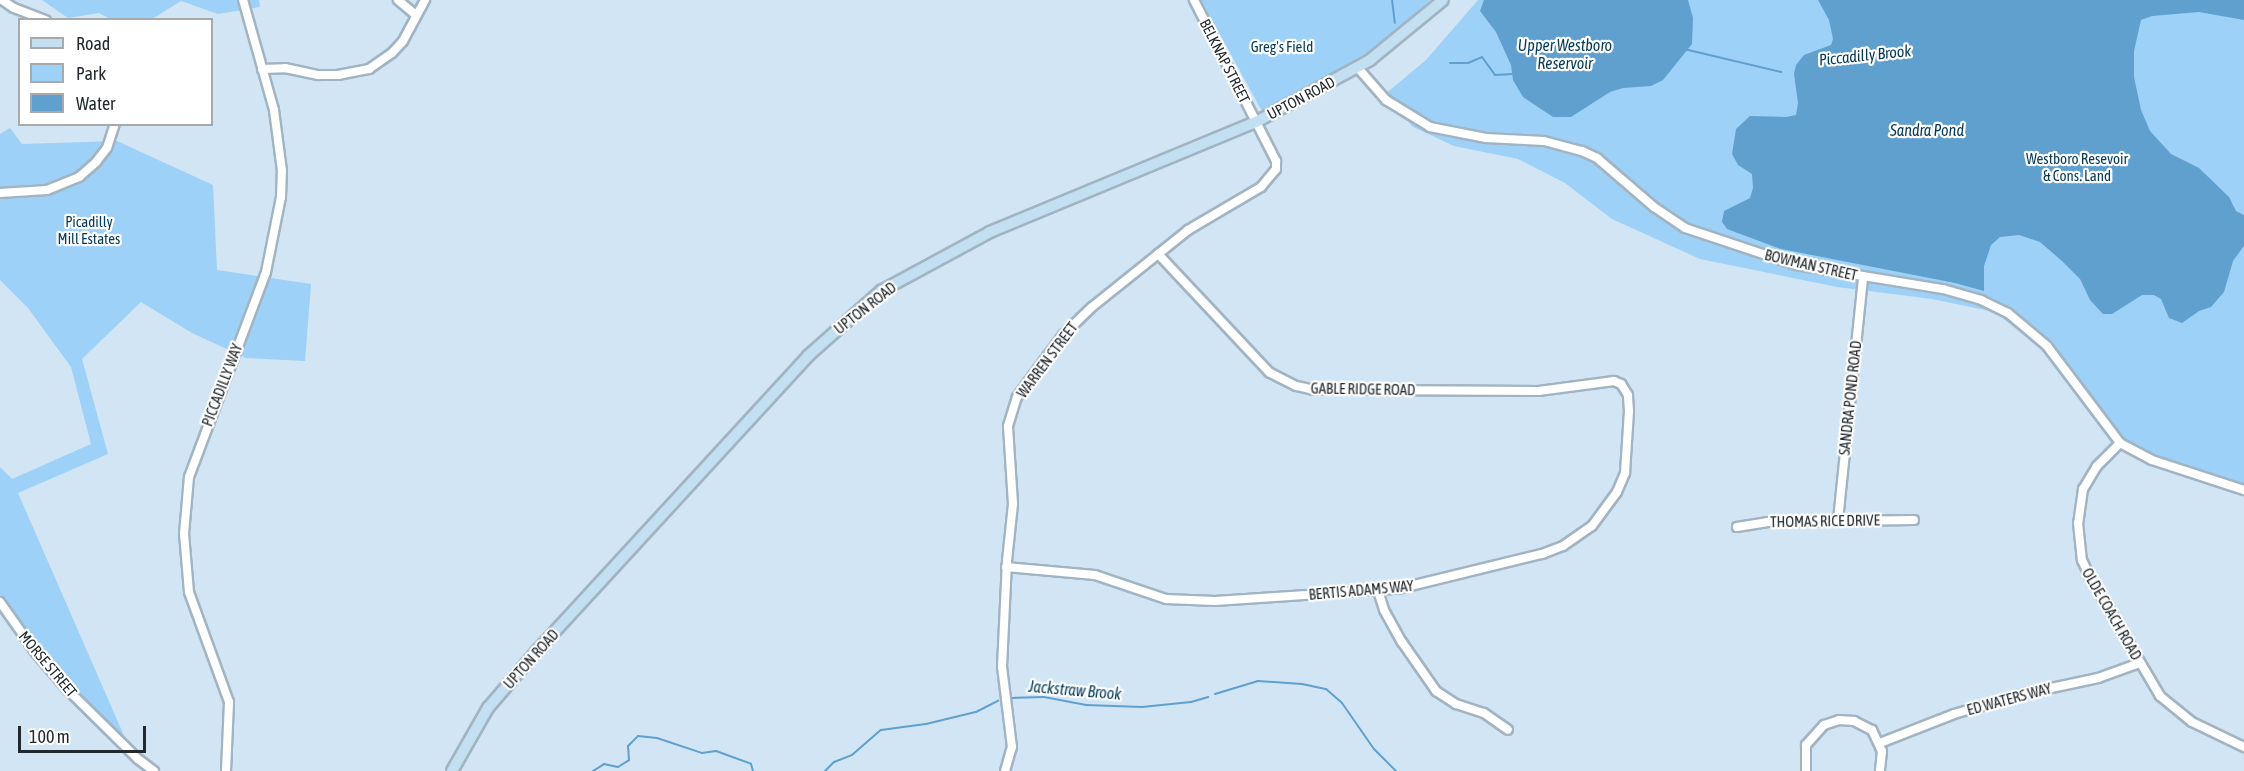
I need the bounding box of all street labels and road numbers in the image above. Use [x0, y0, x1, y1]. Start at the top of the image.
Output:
street label: BELKNAP STREET [1196, 16, 1254, 106]
street label: UPTON ROAD [1264, 73, 1338, 123]
street label: BOWMAN STREET [1763, 246, 1859, 284]
street label: UPTON ROAD [830, 278, 900, 338]
street label: WARREN STREET [1013, 319, 1081, 401]
street label: SANDRA POND ROAD [1835, 340, 1865, 456]
street label: PICCADILLY WAY [198, 341, 246, 429]
street label: GABLE RIDGE ROAD [1311, 379, 1415, 399]
street label: THOMAS RICE DRIVE [1770, 511, 1880, 531]
street label: OLDE COACH ROAD [2078, 565, 2146, 663]
street label: BERTIS ADAMS WAY [1308, 576, 1414, 604]
street label: UPTON ROAD [500, 625, 562, 693]
street label: MORSE STREET [15, 627, 81, 701]
street label: ED WATERS WAY [1965, 679, 2053, 719]

